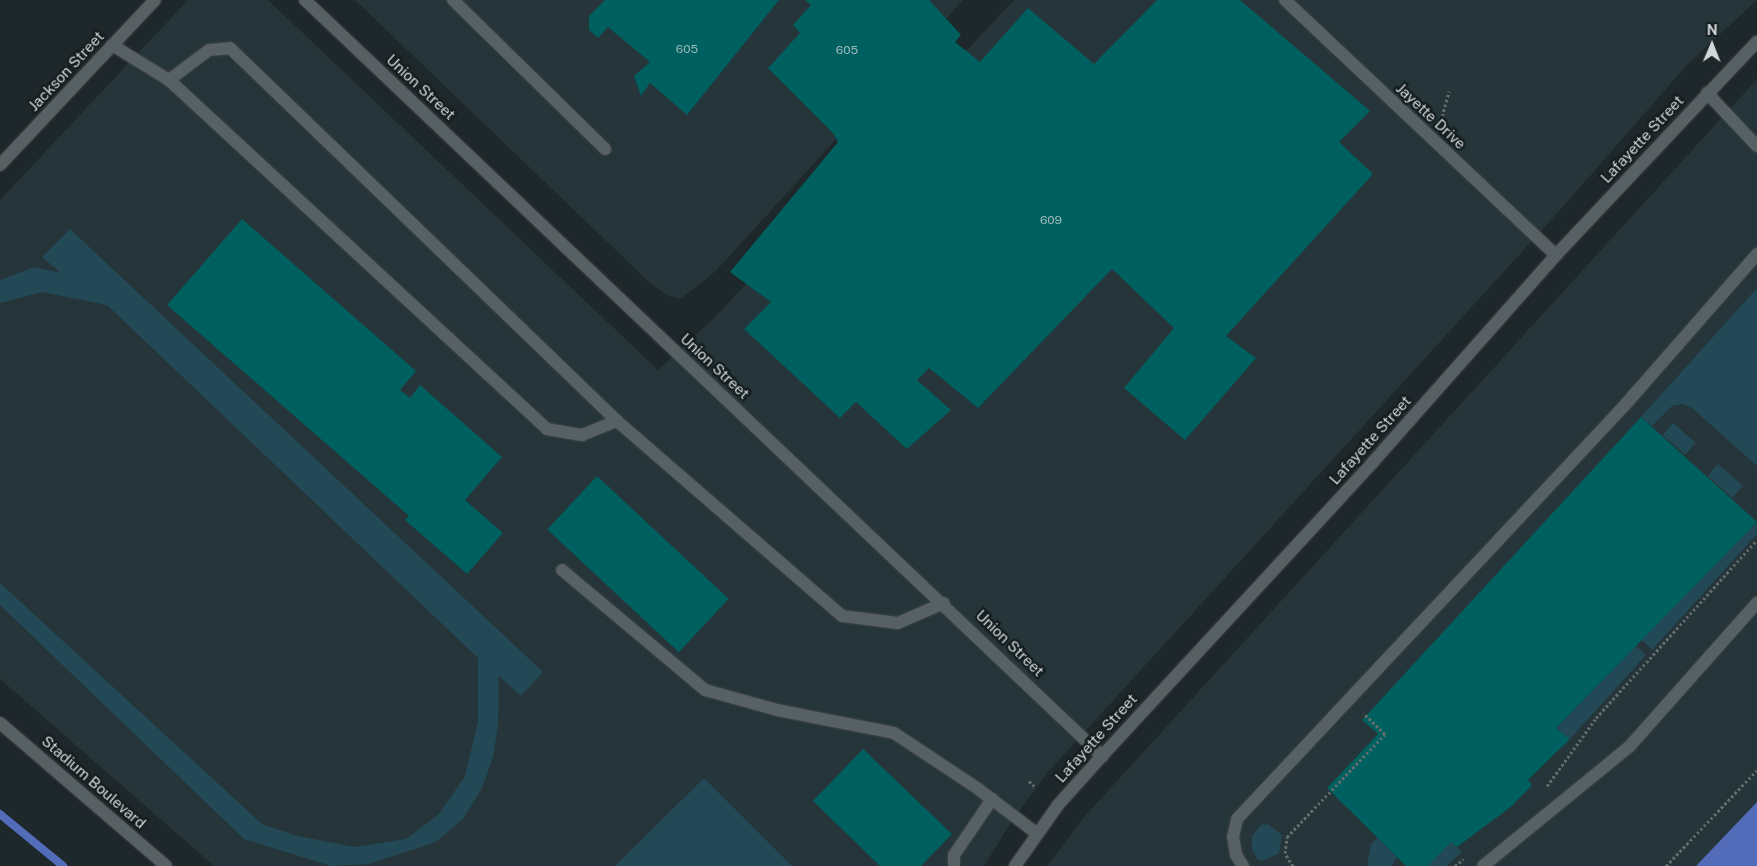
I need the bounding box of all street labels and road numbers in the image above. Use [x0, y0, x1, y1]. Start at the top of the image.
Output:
street label: Jackson Street [24, 27, 108, 115]
street label: Union Street [383, 51, 459, 123]
street label: Jayette Drive [1392, 79, 1470, 153]
street label: Lafayette Street [1597, 91, 1687, 187]
street label: Union Street [677, 330, 753, 402]
street label: Lafayette Street [1325, 392, 1415, 488]
street label: Union Street [972, 606, 1048, 680]
street label: Lafayette Street [1051, 690, 1141, 786]
street label: Stadium Boulevard [38, 732, 150, 832]

